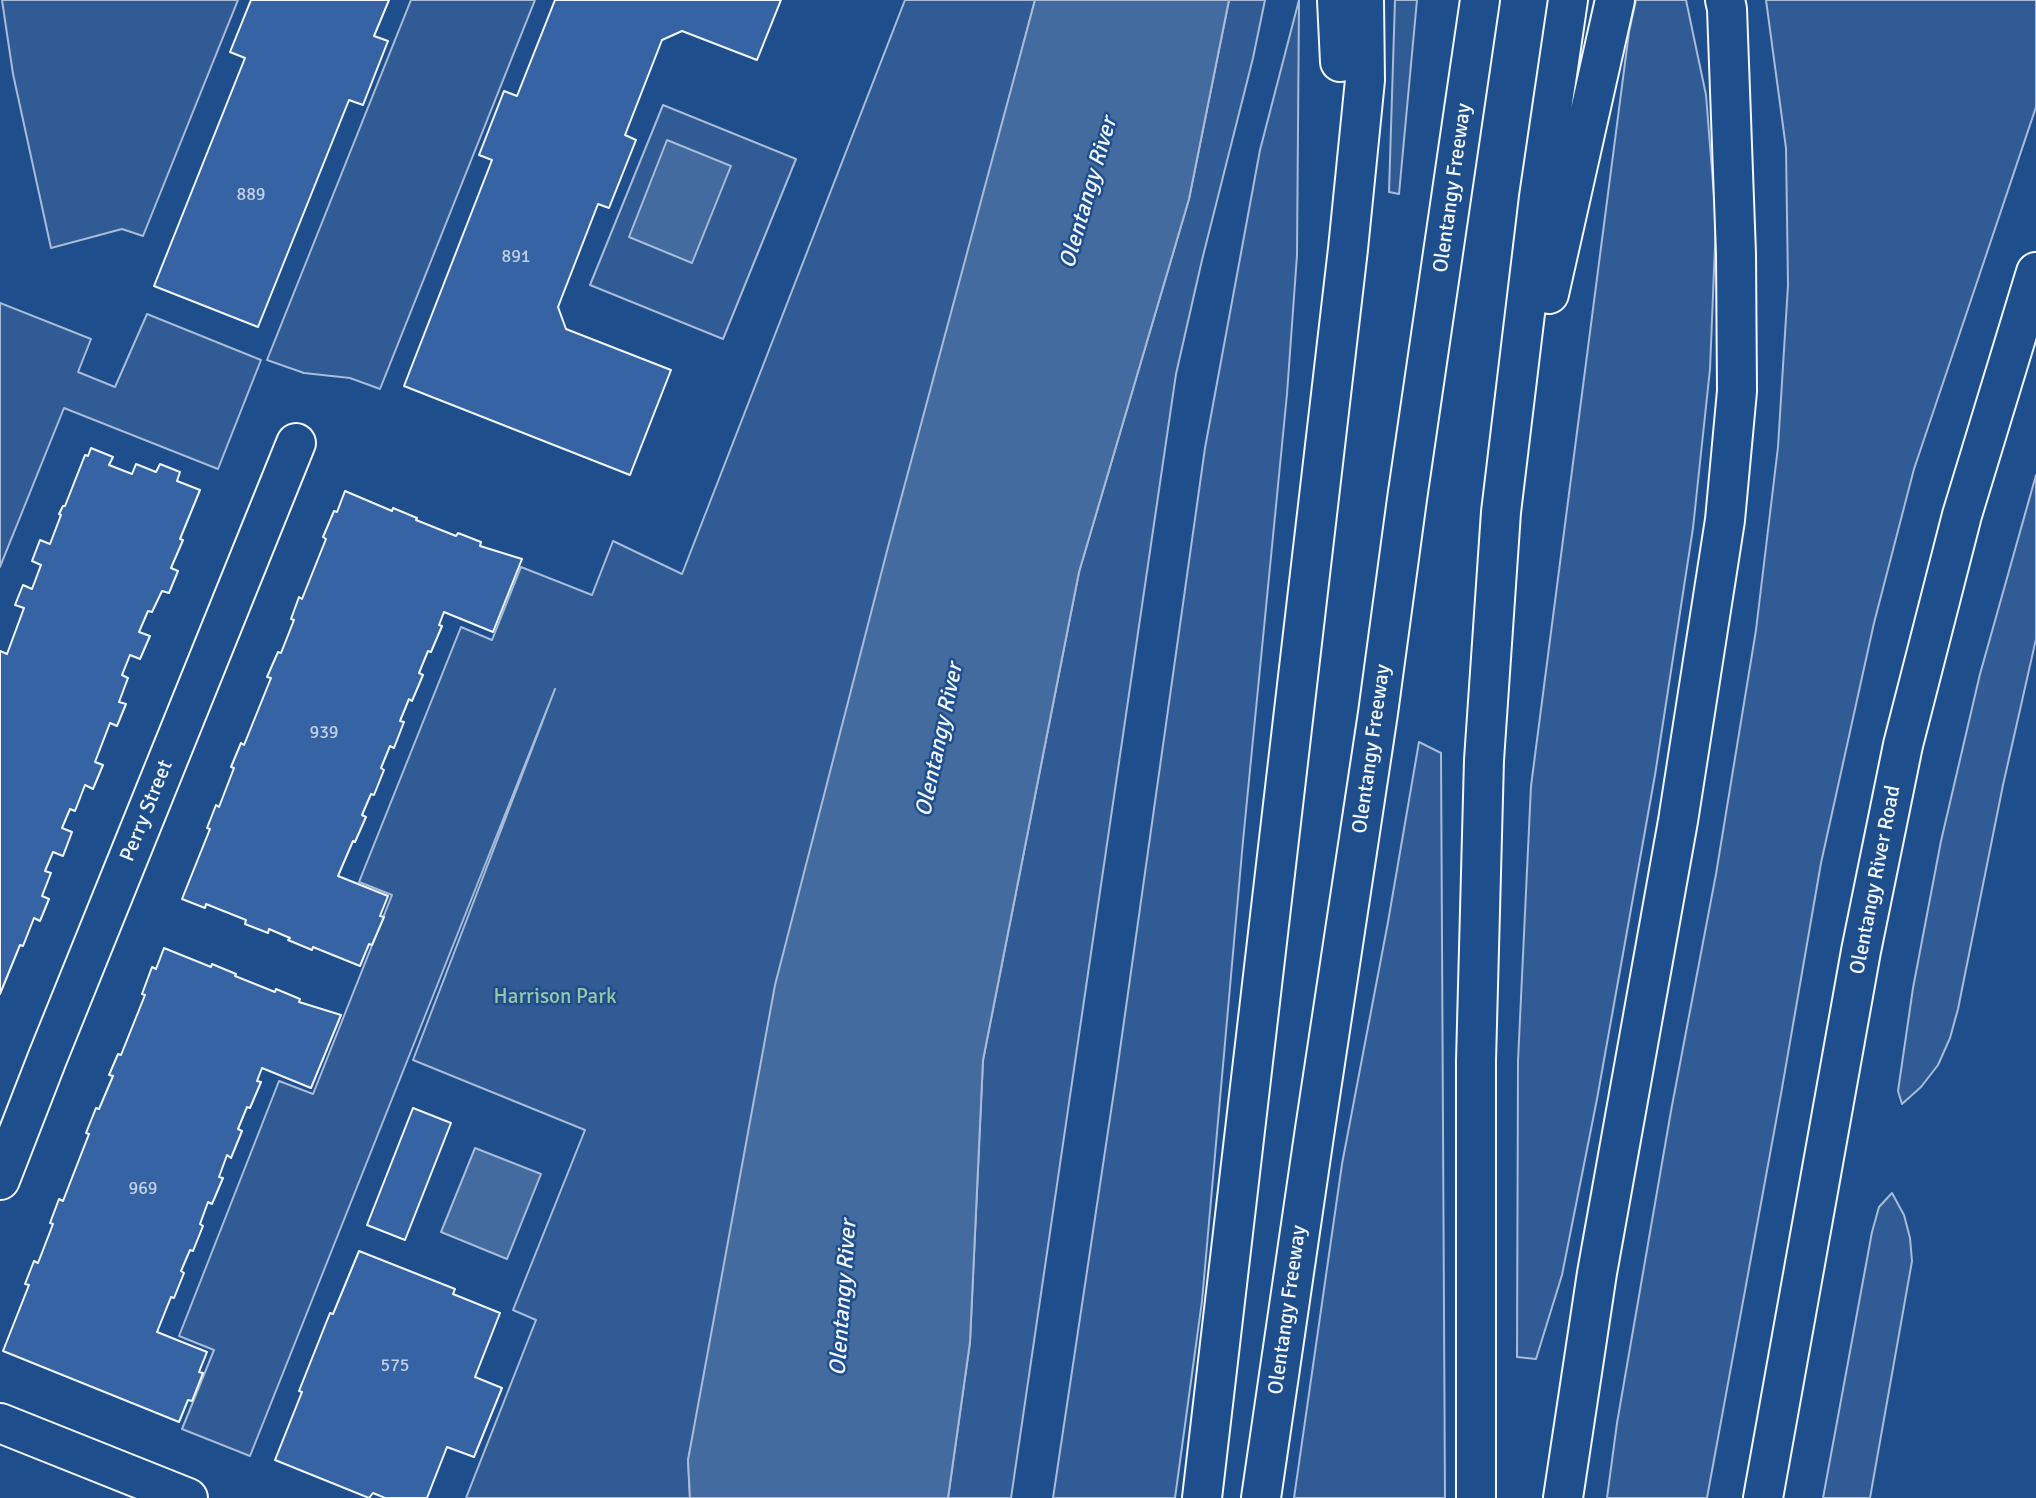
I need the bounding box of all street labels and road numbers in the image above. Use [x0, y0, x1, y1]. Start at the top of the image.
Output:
street label: Olentangy Freeway [1429, 102, 1477, 274]
street label: Olentangy Freeway [1348, 663, 1396, 835]
street label: Perry Street [115, 757, 179, 865]
street label: Olentangy River Road [1845, 783, 1907, 977]
street label: Olentangy Freeway [1264, 1224, 1312, 1396]

